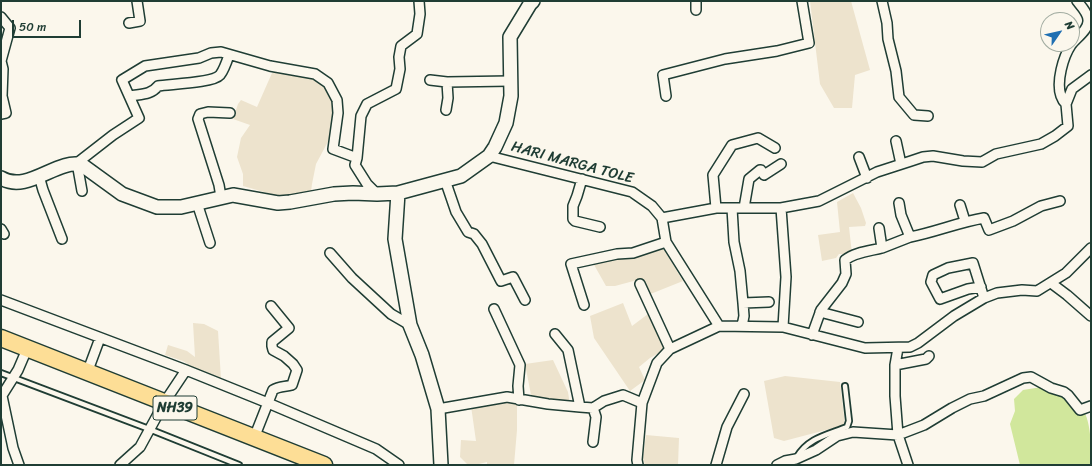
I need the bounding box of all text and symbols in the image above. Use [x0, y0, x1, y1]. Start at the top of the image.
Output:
scale bar [14, 12, 83, 38]
north arrow [1040, 12, 1080, 52]
text: 50 m [19, 16, 46, 38]
text: N [1060, 17, 1080, 34]
street label: HARI MARGA TOLE [509, 138, 635, 188]
road number: NH39 [153, 396, 197, 420]

